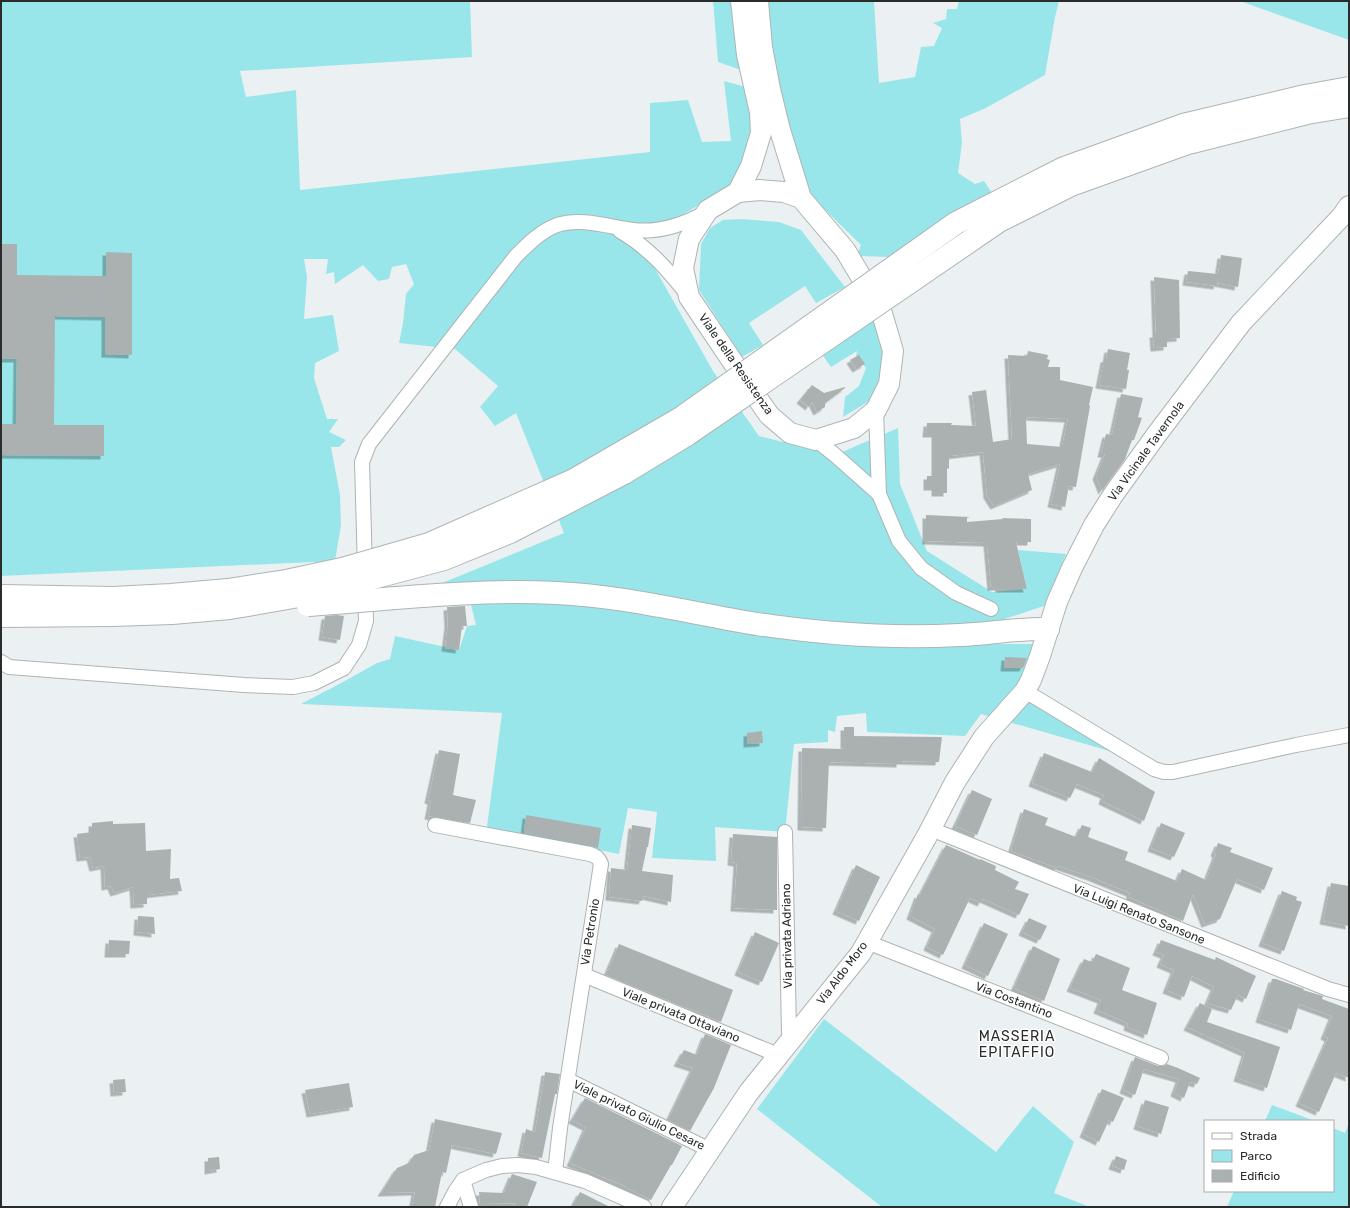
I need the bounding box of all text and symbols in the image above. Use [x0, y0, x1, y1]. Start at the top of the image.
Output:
street label: Viale della Resistenza [696, 311, 776, 417]
street label: Via Vicinale Tavernola [1105, 398, 1187, 504]
street label: Via Luigi Renato Sansone [1071, 881, 1207, 947]
street label: Via privata Adriano [779, 883, 795, 989]
street label: Via Petronio [578, 897, 602, 967]
street label: Via Aldo Moro [814, 938, 870, 1007]
street label: Via Costantino [973, 979, 1055, 1021]
street label: Viale privata Ottaviano [620, 985, 742, 1045]
district label: MASSERIA EPITAFFIO [979, 1028, 1055, 1061]
street label: Viale privato Giulio Cesare [571, 1077, 707, 1153]
legend [1204, 1120, 1334, 1192]
text: Strada [1240, 1129, 1277, 1143]
text: Parco [1240, 1149, 1272, 1163]
text: Edificio [1240, 1169, 1280, 1183]

